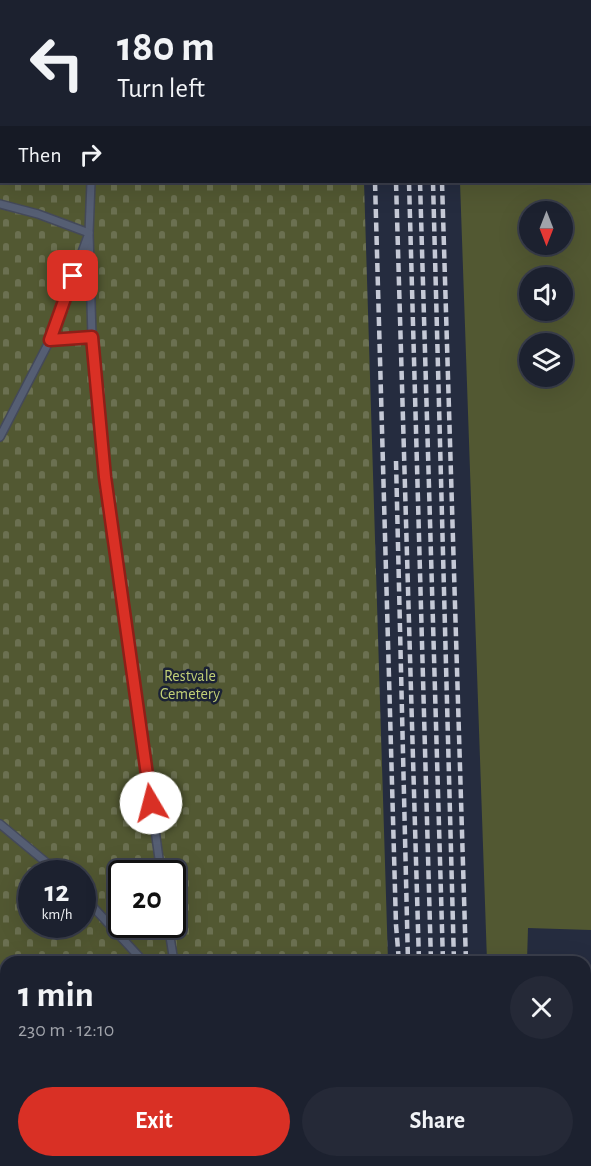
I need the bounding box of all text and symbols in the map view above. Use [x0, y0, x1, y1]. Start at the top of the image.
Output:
icon: left [18, 24, 96, 102]
text: 180 m [117, 26, 215, 68]
text: Turn left [117, 75, 205, 102]
icon: right [74, 138, 107, 171]
text: Then [18, 144, 62, 166]
north arrow [519, 201, 573, 255]
map controls [519, 201, 573, 387]
pin [47, 250, 98, 301]
icon: arrive [56, 259, 89, 292]
button: sound [519, 267, 573, 321]
button: layers [519, 333, 573, 387]
park label: Restvale Cemetery [160, 668, 220, 703]
position arrow [119, 771, 183, 835]
speed limit sign: 20 [108, 860, 186, 938]
text: 12 [45, 877, 69, 907]
text: km/h [42, 907, 72, 922]
button: close [510, 976, 573, 1039]
text: 1 min [18, 977, 94, 1013]
text: 230 m · 12:10 [18, 1020, 114, 1040]
button: Exit [18, 1087, 290, 1156]
button: Share [302, 1087, 573, 1156]

